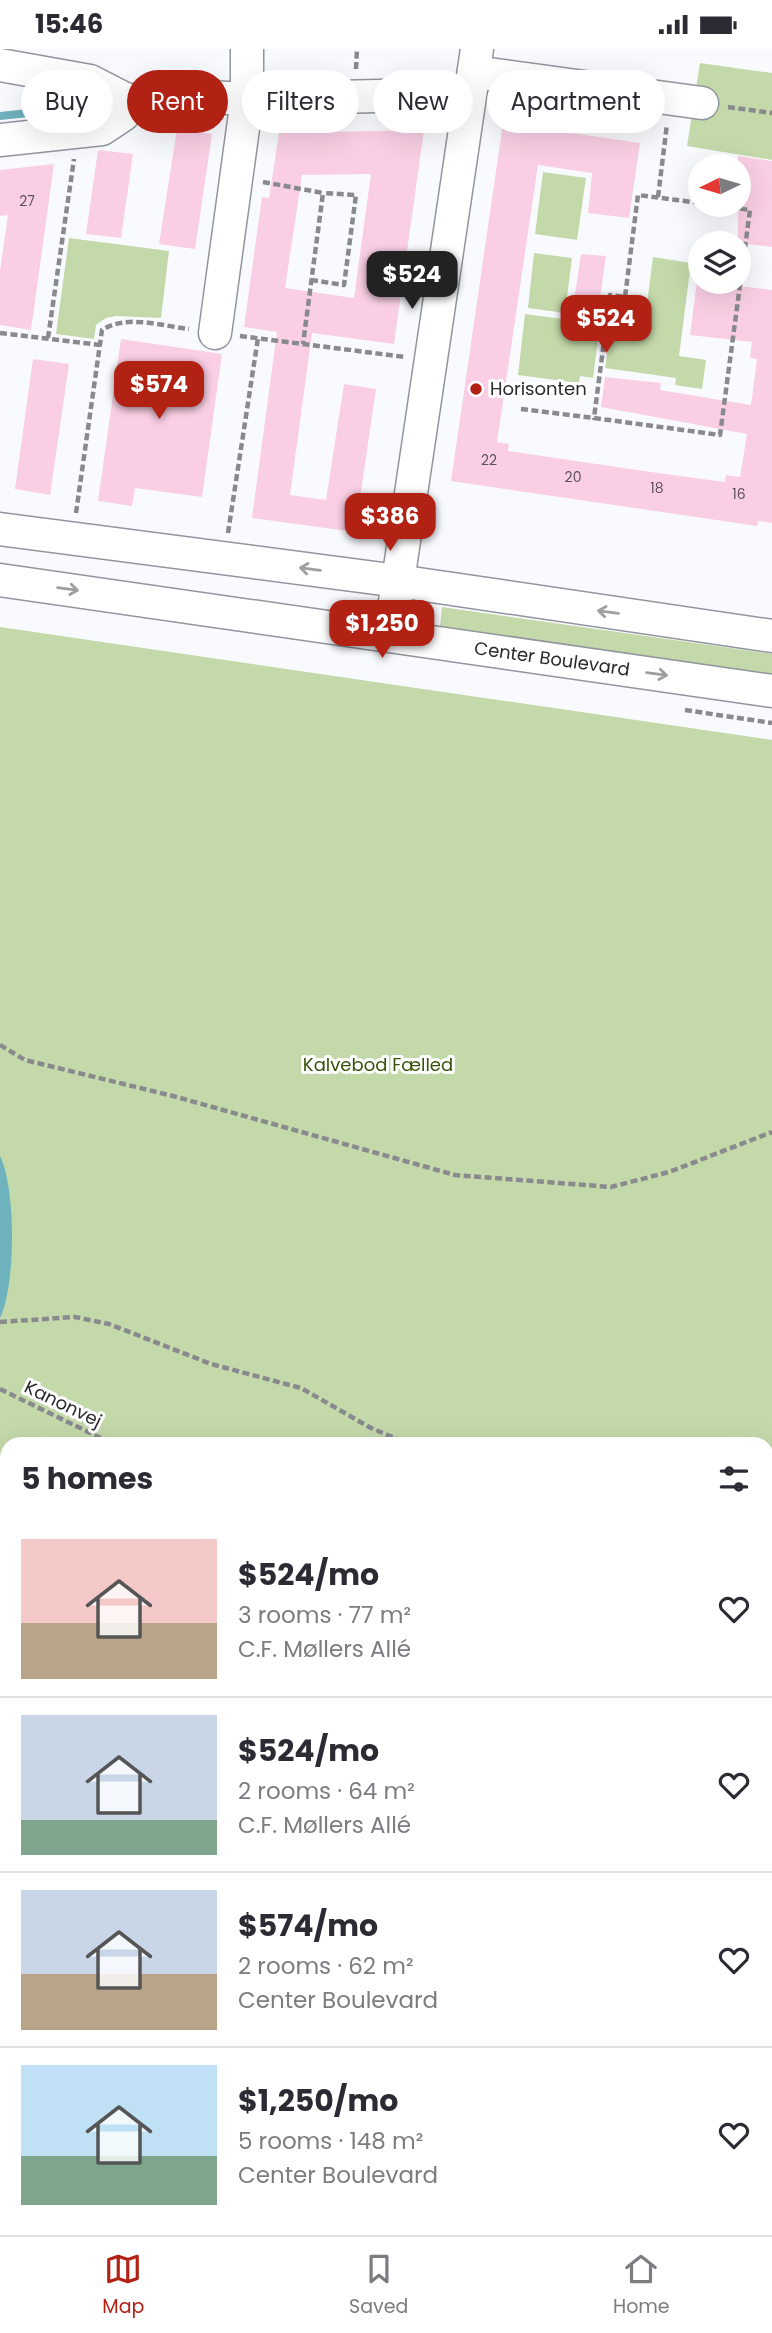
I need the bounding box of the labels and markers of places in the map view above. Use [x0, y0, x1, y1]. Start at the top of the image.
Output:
pin: $524 [371, 251, 453, 311]
pin: $524 [565, 295, 647, 355]
pin: $574 [118, 361, 200, 421]
place label: Horisonten [490, 376, 587, 401]
marker: Horisonten [468, 381, 484, 397]
pin: $386 [349, 493, 431, 553]
pin: $1,250 [325, 601, 439, 660]

